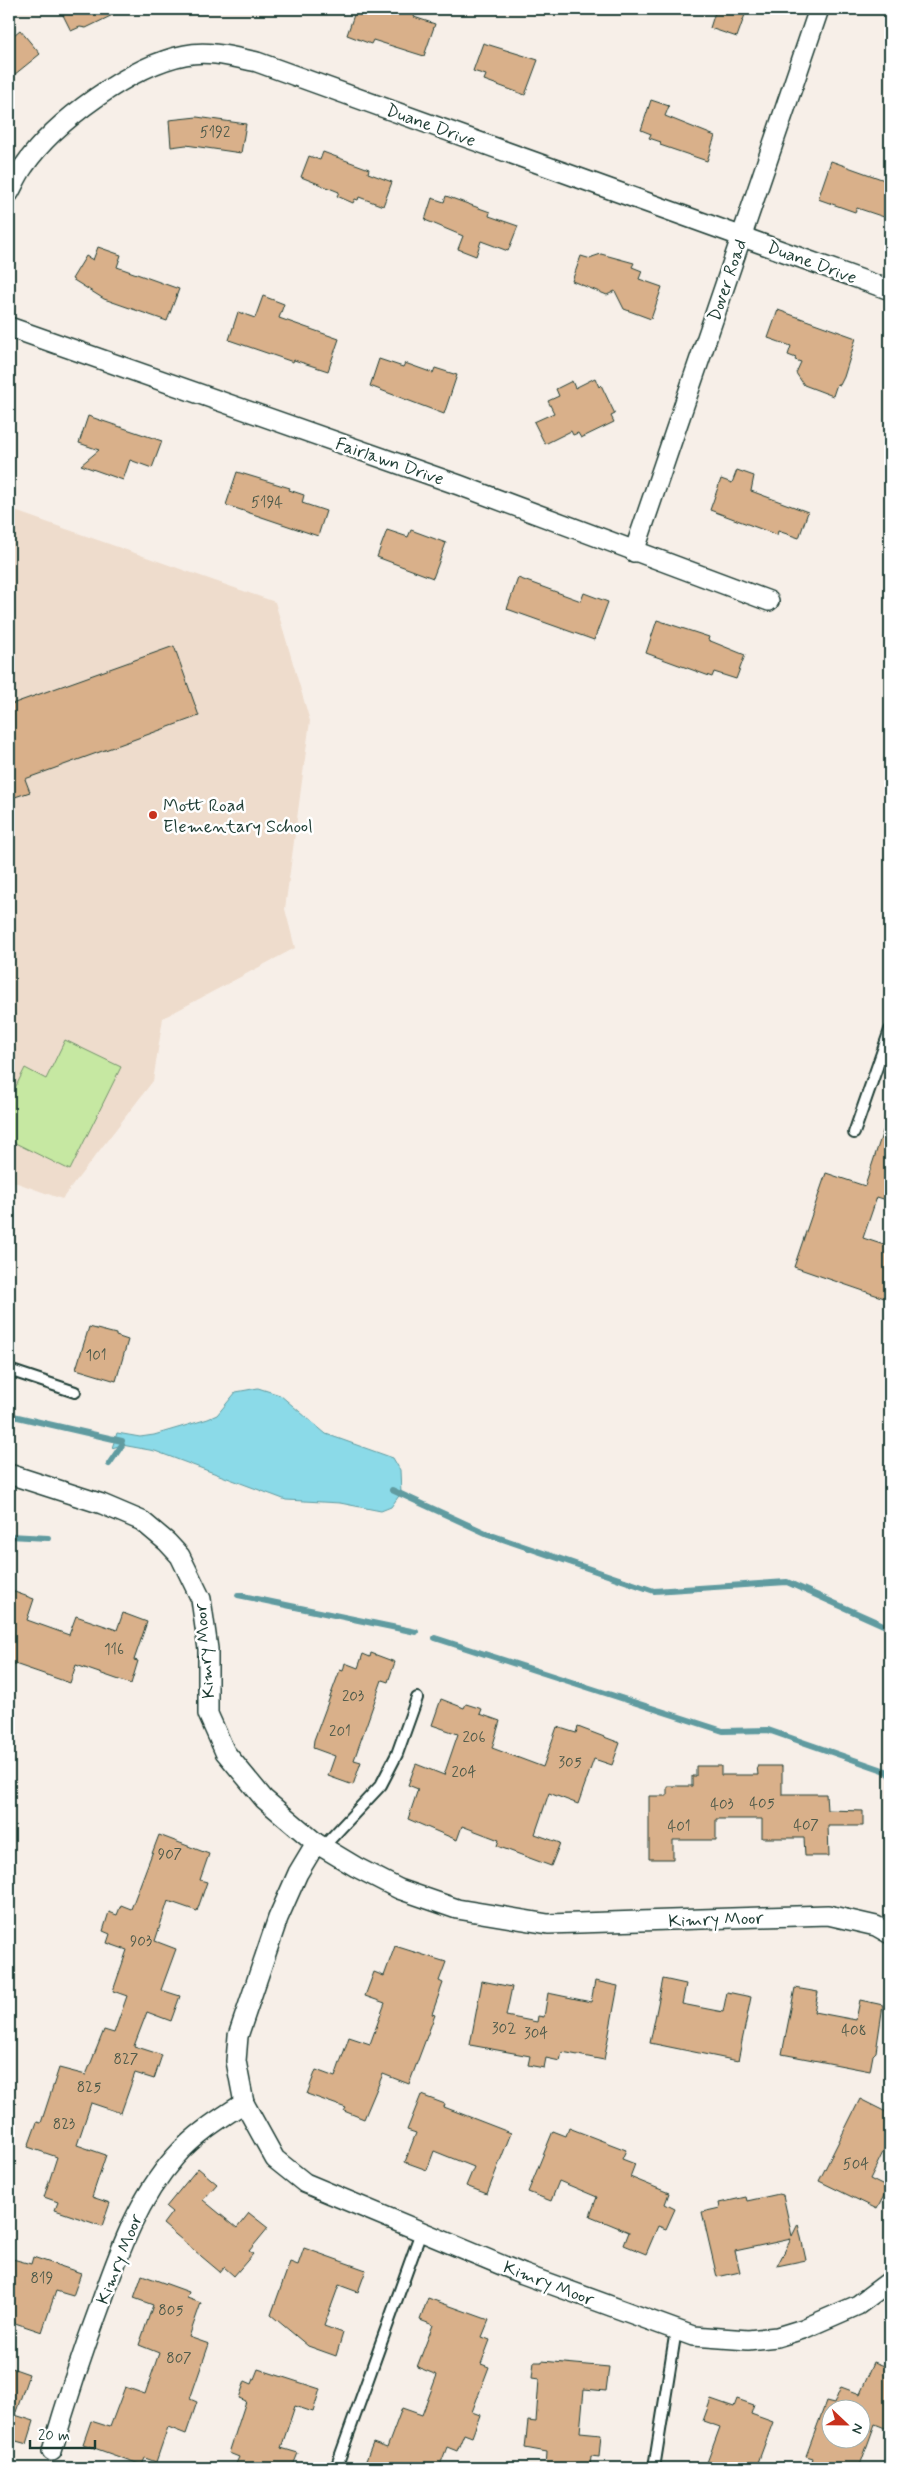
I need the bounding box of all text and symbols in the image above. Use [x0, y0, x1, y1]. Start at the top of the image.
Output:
street label: Duane Drive [382, 99, 479, 153]
house number: 5192 [200, 123, 230, 143]
street label: Dover Road [703, 236, 753, 325]
street label: Duane Drive [763, 236, 860, 290]
street label: Fairlawn Drive [332, 432, 447, 492]
house number: 5194 [251, 493, 283, 513]
place label: Mott Road Elementary School [163, 794, 313, 839]
marker: Mott Road Elementary School [147, 809, 159, 821]
house number: 101 [85, 1346, 107, 1366]
street label: Kimry Moor [189, 1602, 221, 1699]
house number: 116 [104, 1640, 124, 1660]
house number: 203 [342, 1687, 364, 1707]
house number: 201 [329, 1722, 351, 1742]
house number: 206 [463, 1728, 486, 1748]
house number: 305 [558, 1753, 582, 1773]
house number: 204 [452, 1763, 477, 1783]
house number: 405 [749, 1794, 775, 1814]
house number: 403 [710, 1795, 734, 1815]
house number: 407 [793, 1816, 819, 1836]
house number: 401 [667, 1817, 691, 1837]
house number: 907 [158, 1845, 182, 1865]
street label: Kimry Moor [668, 1906, 765, 1934]
house number: 903 [130, 1932, 152, 1952]
house number: 302 [492, 2019, 516, 2039]
house number: 408 [841, 2021, 867, 2041]
house number: 304 [524, 2024, 548, 2044]
house number: 827 [114, 2050, 138, 2070]
house number: 825 [77, 2078, 101, 2098]
house number: 823 [53, 2115, 75, 2135]
house number: 504 [843, 2155, 869, 2175]
street label: Kimry Moor [91, 2210, 149, 2308]
street label: Kimry Moor [500, 2256, 598, 2312]
house number: 819 [31, 2269, 53, 2289]
house number: 805 [158, 2301, 184, 2321]
house number: 807 [166, 2349, 192, 2369]
north arrow [822, 2400, 872, 2450]
scale bar [30, 2417, 95, 2449]
text: N [847, 2421, 867, 2436]
text: 20 m [38, 2426, 70, 2446]

